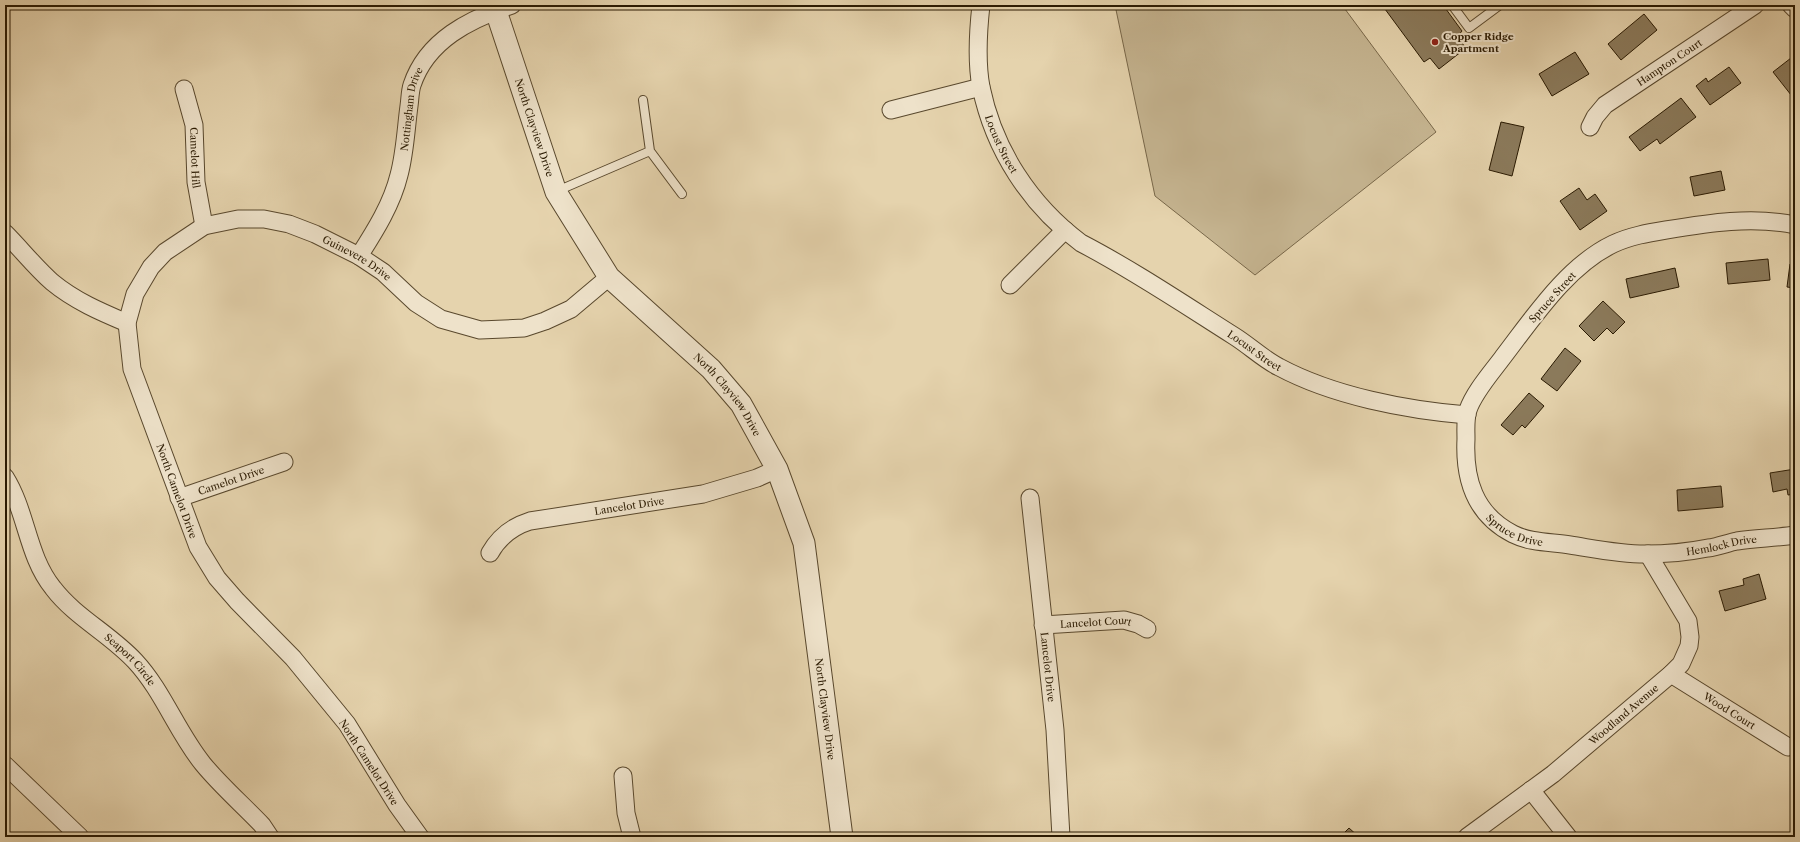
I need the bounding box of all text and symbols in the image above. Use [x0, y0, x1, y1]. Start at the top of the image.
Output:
place label: Copper Ridge Apartment [1442, 30, 1514, 55]
street label: Hampton Court [1634, 36, 1705, 89]
marker: Copper Ridge Apartment [1430, 37, 1440, 47]
street label: Nottingham Drive [398, 65, 426, 152]
street label: North Clayview Drive [512, 77, 557, 179]
street label: Locust Street [982, 113, 1021, 176]
street label: Camelot Hill [187, 127, 203, 189]
street label: Guinevere Drive [320, 233, 394, 284]
street label: Spruce Street [1526, 269, 1579, 326]
street label: Locust Street [1225, 328, 1284, 374]
street label: North Clayview Drive [691, 351, 764, 439]
street label: North Camelot Drive [153, 442, 200, 541]
street label: Camelot Drive [196, 463, 266, 498]
street label: Lancelot Drive [594, 494, 665, 518]
street label: Spruce Drive [1483, 511, 1544, 549]
street label: Hemlock Drive [1685, 533, 1758, 558]
street label: Lancelot Court [1060, 614, 1134, 631]
street label: Seaport Circle [102, 631, 158, 689]
street label: Lancelot Drive [1037, 631, 1058, 703]
street label: North Clayview Drive [812, 657, 838, 761]
street label: Woodland Avenue [1586, 681, 1661, 748]
street label: Wood Court [1700, 689, 1758, 732]
street label: North Camelot Drive [336, 717, 401, 808]

